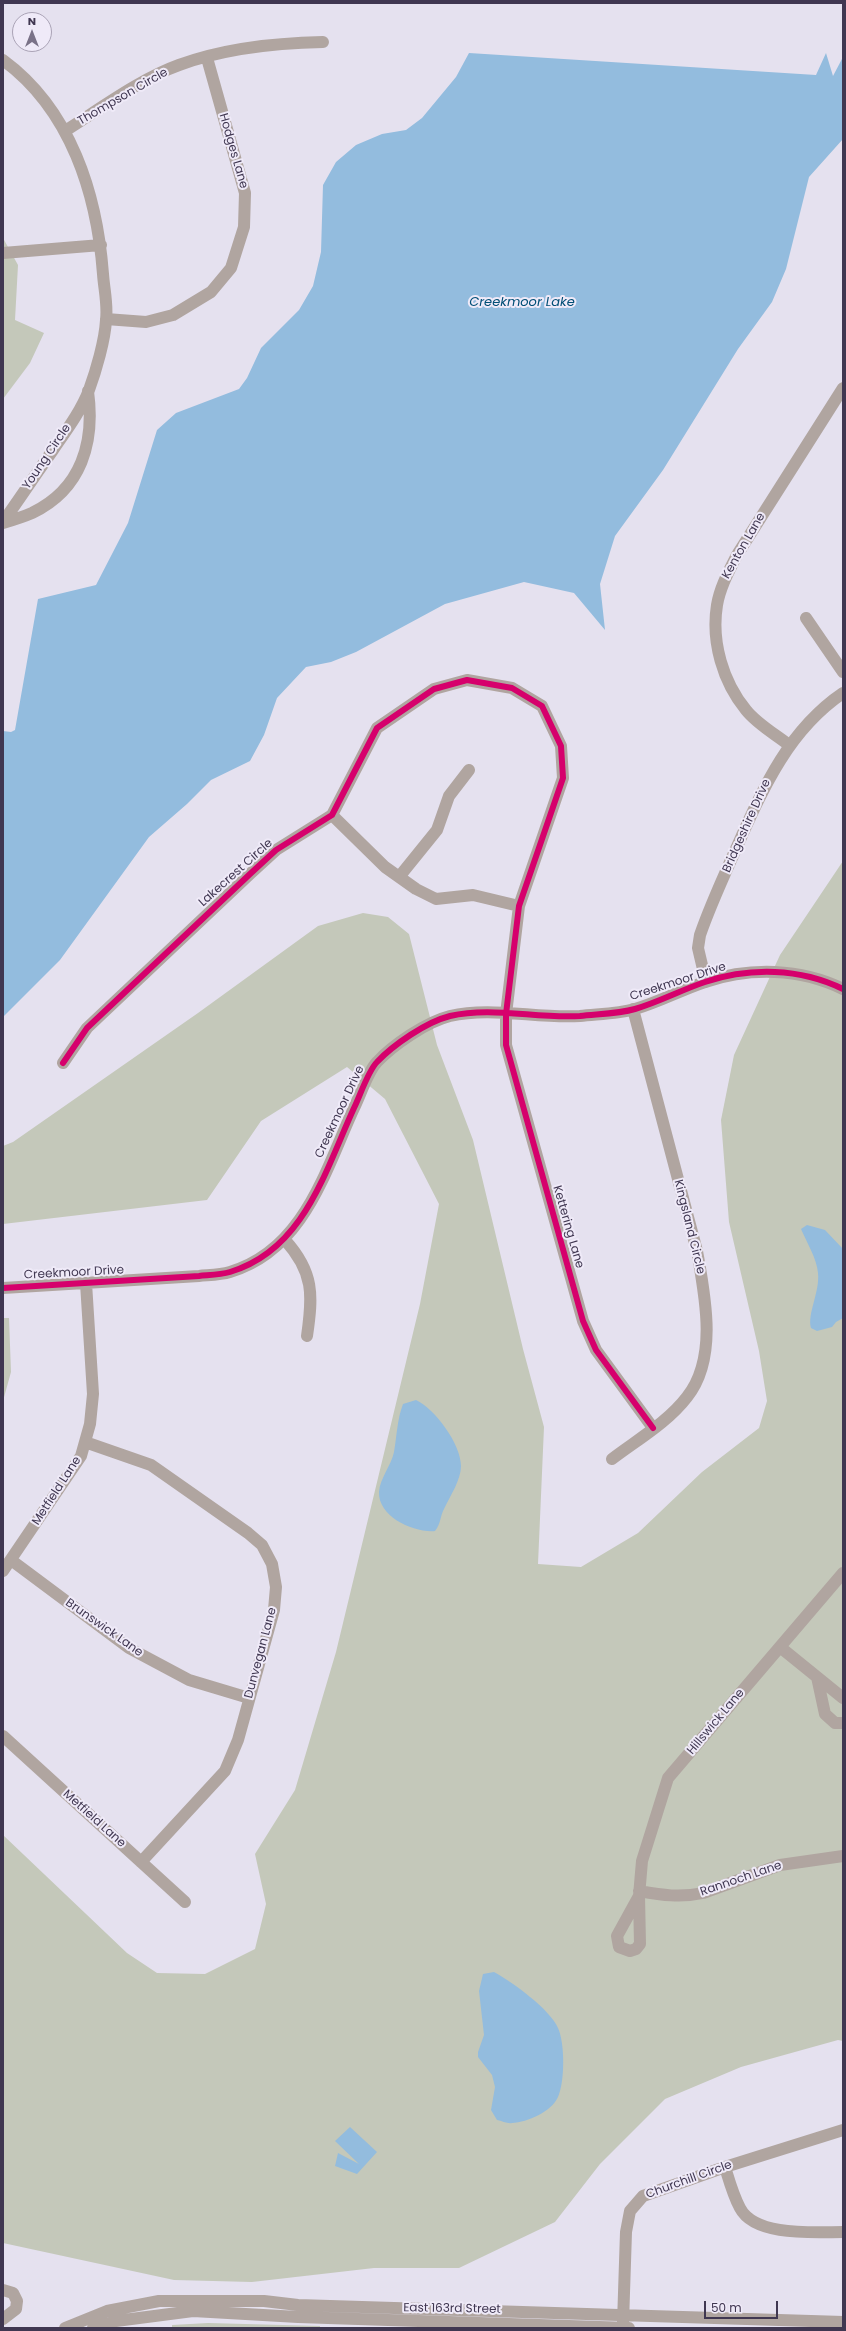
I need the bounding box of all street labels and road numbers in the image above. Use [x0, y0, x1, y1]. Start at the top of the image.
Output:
street label: Thompson Circle [75, 65, 171, 129]
street label: Hodges Lane [215, 112, 251, 190]
street label: Young Circle [20, 422, 74, 492]
street label: Kenton Lane [719, 511, 769, 581]
street label: Bridgeshire Drive [720, 777, 774, 875]
street label: Lakecrest Circle [196, 836, 276, 910]
street label: Creekmoor Drive [628, 960, 728, 1004]
street label: Creekmoor Drive [312, 1064, 368, 1160]
street label: Kingsland Circle [670, 1178, 708, 1276]
street label: Kettering Lane [549, 1184, 587, 1270]
street label: Creekmoor Drive [24, 1263, 124, 1283]
street label: Metfield Lane [29, 1454, 85, 1528]
street label: Brunswick Lane [62, 1596, 146, 1660]
street label: Dunvegan Lane [242, 1606, 280, 1700]
street label: Hillswick Lane [684, 1686, 748, 1758]
street label: Metfield Lane [60, 1787, 128, 1851]
street label: Rannoch Lane [698, 1858, 784, 1900]
street label: Churchill Circle [644, 2158, 734, 2202]
street label: East 163rd Street [403, 2301, 501, 2317]

